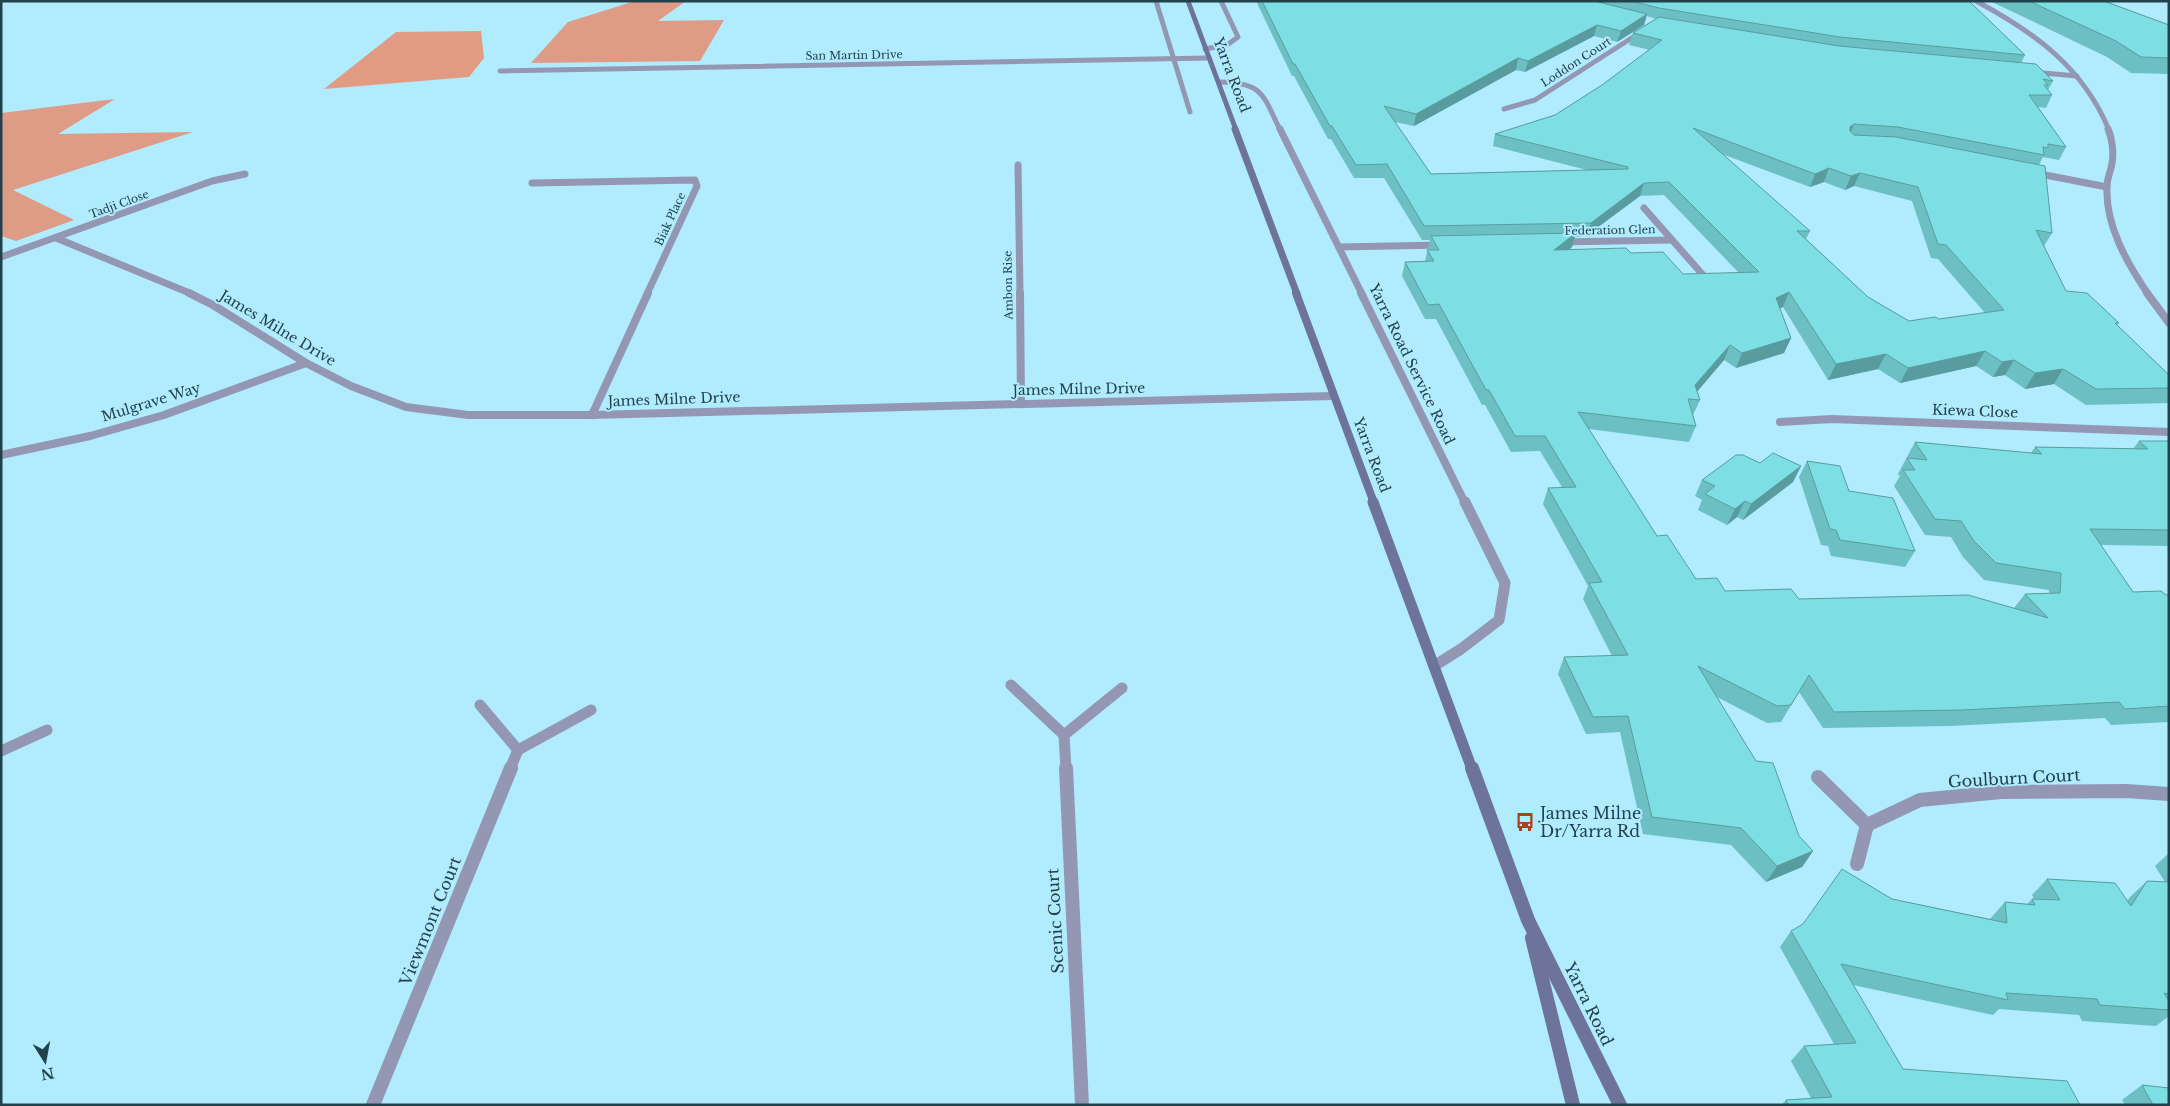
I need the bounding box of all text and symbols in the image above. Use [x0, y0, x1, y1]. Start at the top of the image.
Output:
street label: Yarra Road [1209, 34, 1255, 116]
street label: Loddon Court [1538, 34, 1614, 90]
street label: San Martin Drive [805, 47, 903, 63]
street label: Tadji Close [87, 187, 151, 221]
street label: Biak Place [652, 190, 688, 248]
street label: Federation Glen [1564, 222, 1656, 238]
street label: Ambon Rise [1000, 250, 1016, 321]
street label: Yarra Road Service Road [1365, 280, 1459, 448]
street label: James Milne Drive [215, 285, 339, 370]
street label: Mulgrave Way [99, 378, 203, 426]
street label: James Milne Drive [1011, 379, 1145, 399]
street label: James Milne Drive [605, 388, 741, 410]
street label: Kiewa Close [1932, 401, 2018, 421]
street label: Yarra Road [1349, 414, 1395, 496]
street label: Goulburn Court [1947, 765, 2081, 791]
place label: James Milne Dr/Yarra Rd [1538, 803, 1641, 841]
bus stop icon: James Milne Dr/Yarra Rd [1514, 811, 1536, 833]
street label: Viewmont Court [395, 854, 465, 989]
street label: Scenic Court [1042, 868, 1068, 974]
street label: Yarra Road [1560, 958, 1618, 1049]
north arrow [20, 1036, 70, 1086]
text: N [39, 1064, 56, 1084]

